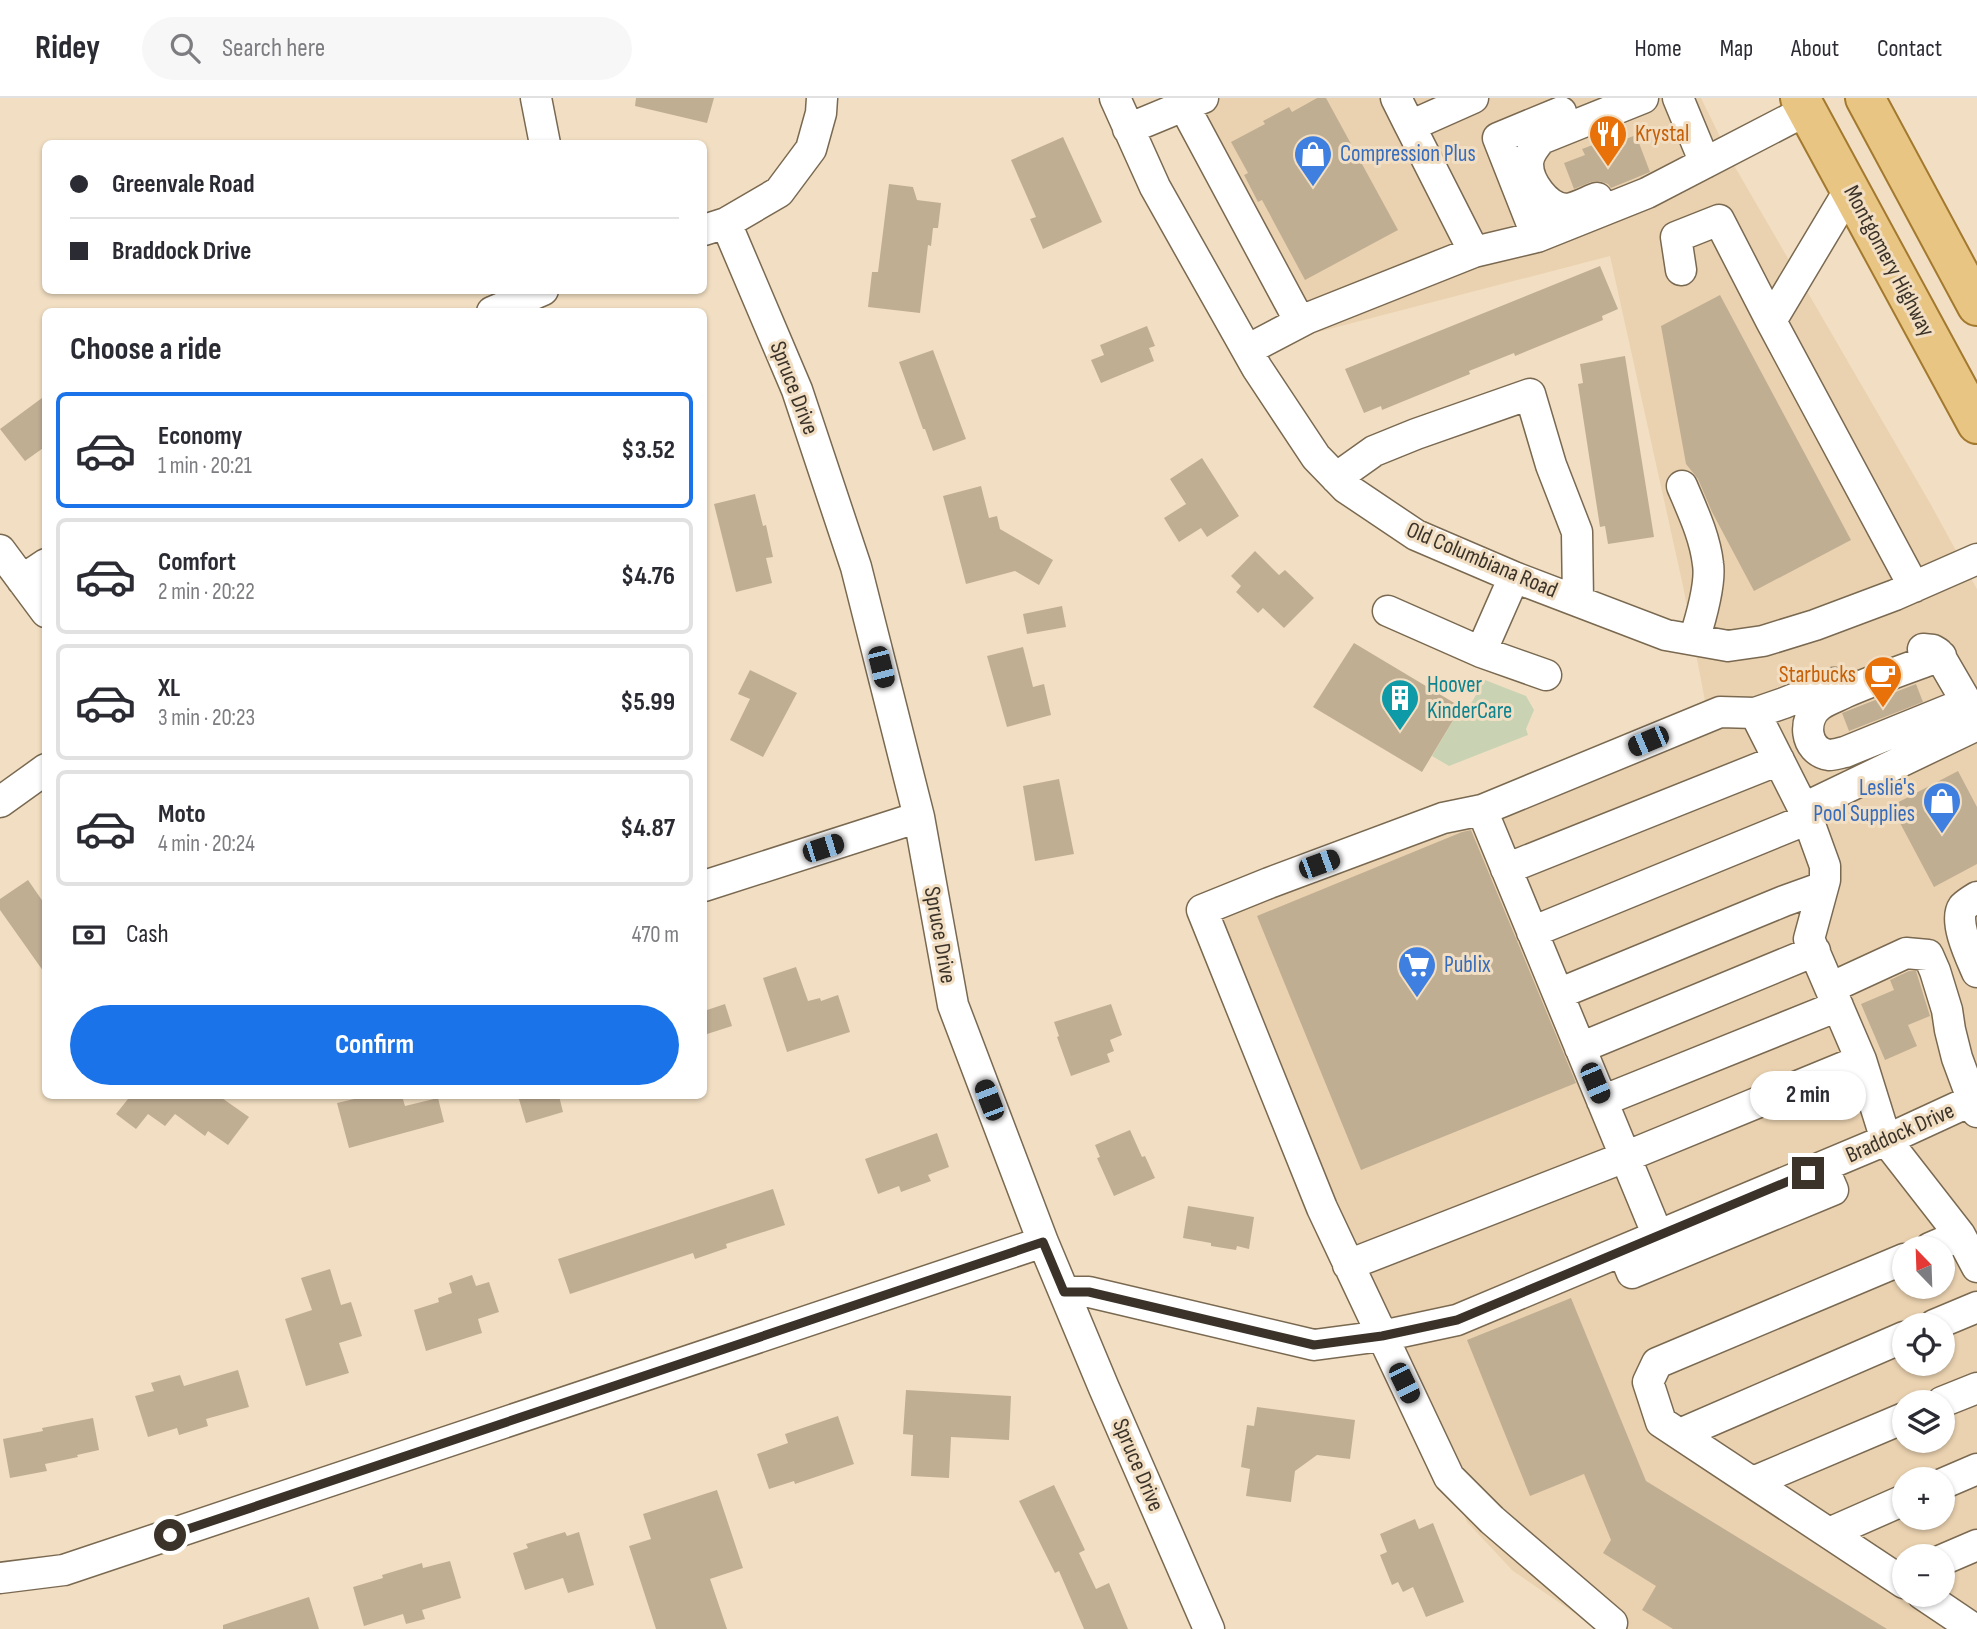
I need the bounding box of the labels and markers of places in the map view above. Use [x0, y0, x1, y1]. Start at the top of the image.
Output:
restaurant icon: Krystal [1587, 113, 1629, 168]
place label: Krystal [1635, 120, 1689, 148]
shop icon: Compression Plus [1292, 133, 1334, 188]
place label: Compression Plus [1340, 140, 1476, 168]
cafe icon: Starbucks [1862, 654, 1904, 709]
place label: Starbucks [1779, 661, 1856, 689]
place label: Hoover KinderCare [1427, 671, 1512, 725]
building icon: Hoover KinderCare [1379, 677, 1421, 732]
place label: Leslie's Pool Supplies [1813, 774, 1915, 828]
shop icon: Leslie's Pool Supplies [1921, 780, 1963, 835]
supermarket icon: Publix [1396, 944, 1438, 999]
place label: Publix [1444, 951, 1491, 979]

